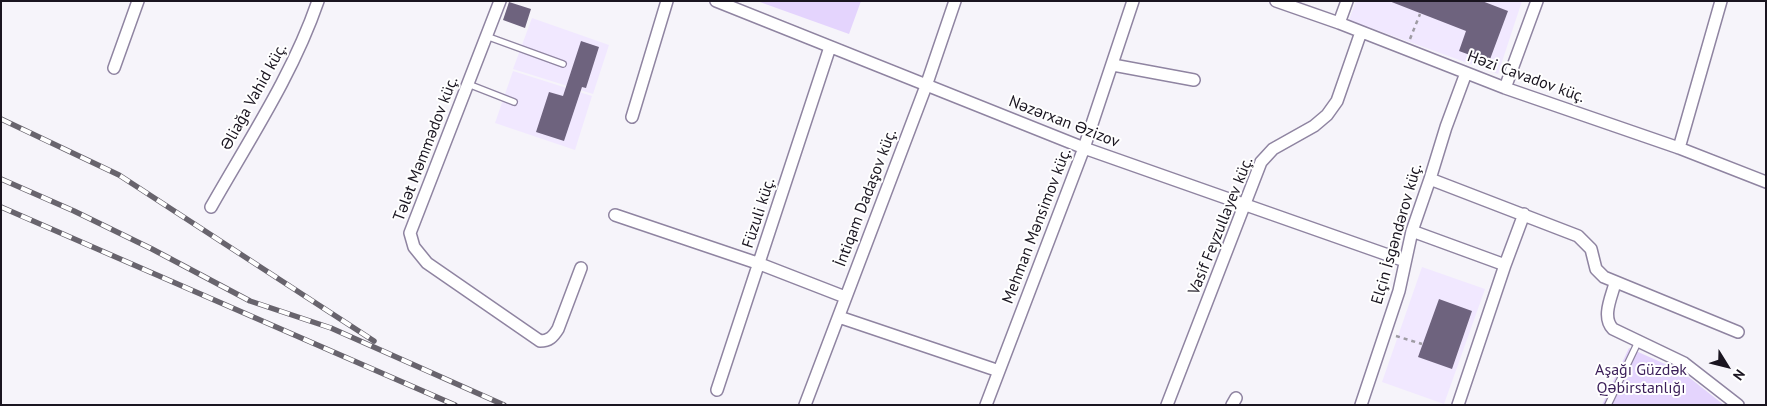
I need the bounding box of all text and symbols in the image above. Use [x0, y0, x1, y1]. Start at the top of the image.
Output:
street label: Əliağa Vahid küç. [217, 40, 291, 154]
street label: Həzi Cavadov küç. [1465, 47, 1587, 107]
street label: Tələt Məmmədov küç. [390, 74, 462, 224]
street label: Nəzərxan Əzizov [1006, 92, 1122, 152]
street label: İntiqam Dadaşov küç. [831, 126, 901, 270]
street label: Mehman Mənsimov küç. [998, 145, 1076, 307]
street label: Vasif Feyzullayev küç. [1185, 154, 1257, 298]
street label: Elçin İsgəndərov küç. [1368, 161, 1426, 307]
street label: Füzuli küç. [739, 175, 779, 251]
north arrow [1702, 341, 1752, 391]
park label: Aşağı Güzdək Qəbirstanlığı [1595, 360, 1687, 398]
text: N [1729, 366, 1749, 384]

